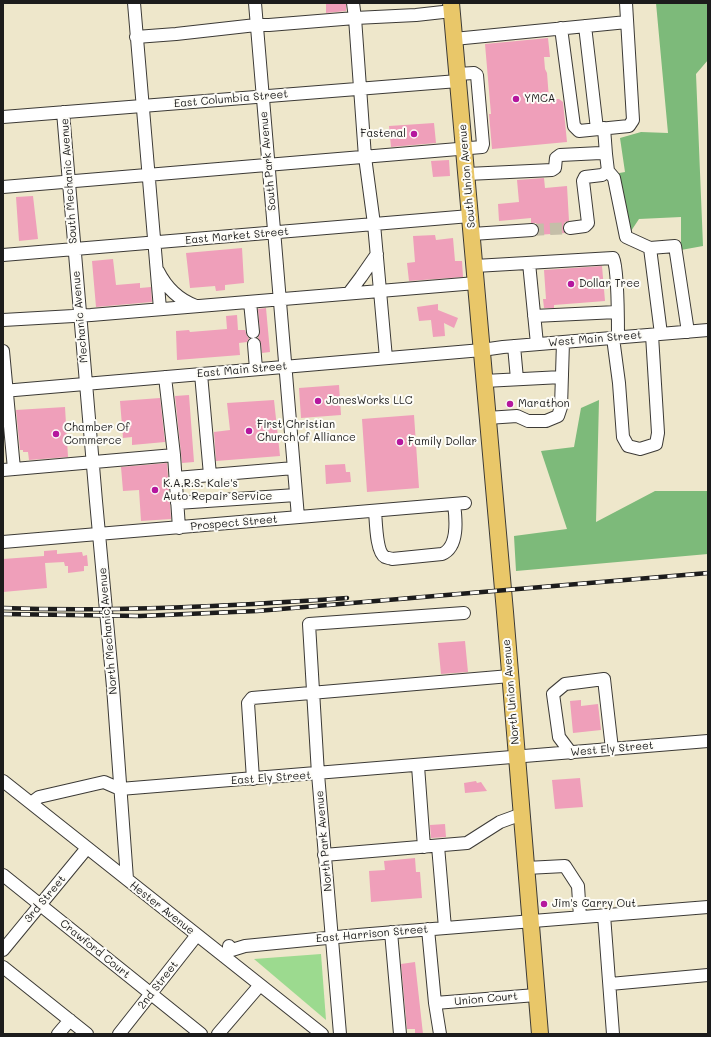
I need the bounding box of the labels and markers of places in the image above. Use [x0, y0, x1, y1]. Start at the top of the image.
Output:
place label: YMCA [524, 92, 555, 106]
marker: YMCA [511, 94, 521, 104]
place label: Fastenal [360, 127, 406, 141]
marker: Fastenal [409, 129, 419, 139]
place label: Dollar Tree [579, 277, 640, 291]
marker: Dollar Tree [566, 279, 576, 289]
place label: JonesWorks LLC [326, 394, 413, 408]
marker: JonesWorks LLC [313, 396, 323, 406]
place label: Marathon [518, 397, 570, 411]
marker: Marathon [505, 399, 515, 409]
place label: First Christian Church of Alliance [257, 418, 356, 444]
place label: Chamber Of Commerce [64, 421, 130, 447]
marker: First Christian Church of Alliance [244, 426, 254, 436]
marker: Chamber Of Commerce [51, 429, 61, 439]
place label: Family Dollar [408, 435, 477, 449]
marker: Family Dollar [395, 437, 405, 447]
place label: K.A.R.S. Kale's Auto Repair Service [163, 477, 272, 503]
marker: K.A.R.S. Kale's Auto Repair Service [150, 485, 160, 495]
place label: Jim's Carry Out [552, 897, 636, 911]
marker: Jim's Carry Out [539, 899, 549, 909]

